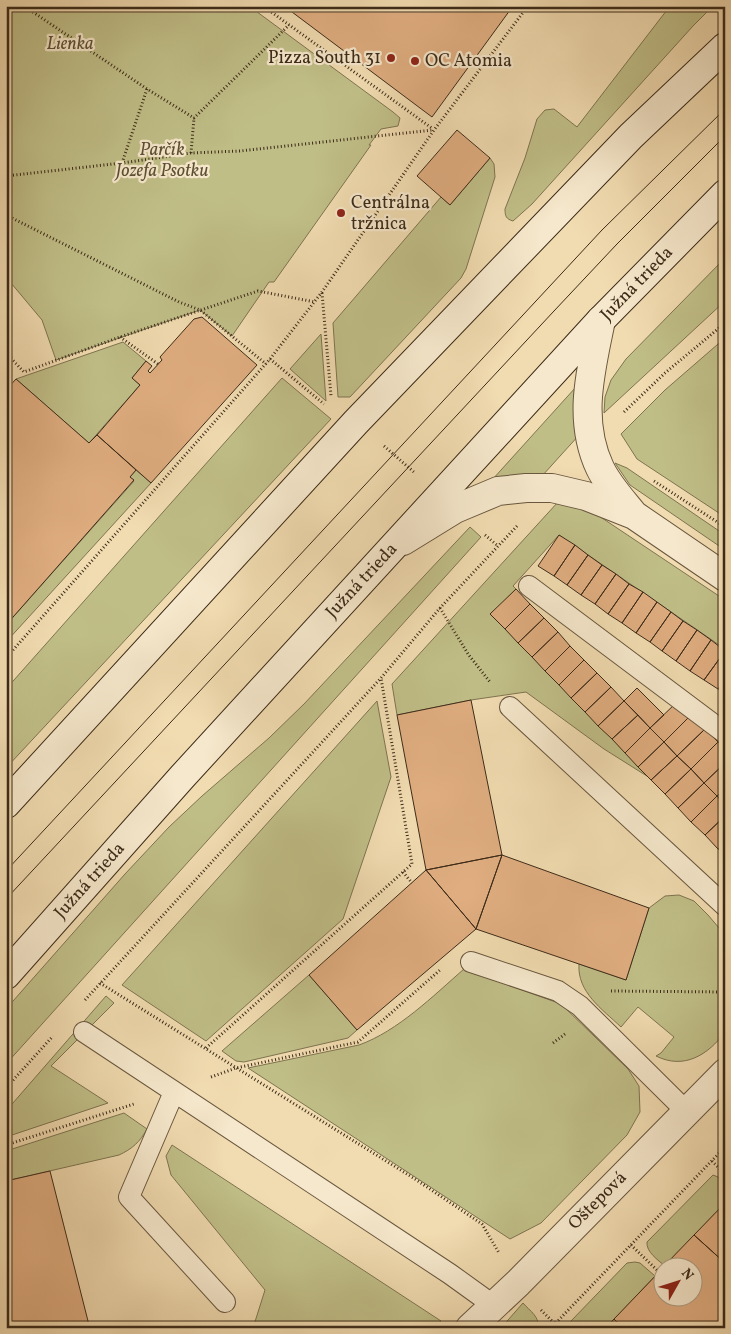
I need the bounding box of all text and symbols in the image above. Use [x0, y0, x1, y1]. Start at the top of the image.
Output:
park label: Lienka [47, 32, 94, 57]
place label: Pizza South 31 [268, 46, 381, 71]
place label: OC Atomia [425, 49, 512, 74]
marker: Pizza South 31 [385, 52, 397, 64]
marker: OC Atomia [409, 55, 421, 67]
park label: Parčík Jozefa Psotku [114, 138, 208, 184]
place label: Centrálna tržnica [351, 191, 430, 237]
marker: Centrálna tržnica [335, 207, 347, 219]
street label: Južná trieda [595, 241, 679, 327]
street label: Južná trieda [320, 538, 404, 624]
street label: Južná trieda [49, 837, 131, 925]
street label: Oštepová [563, 1166, 633, 1236]
north arrow [654, 1256, 704, 1306]
text: N [676, 1265, 698, 1285]

